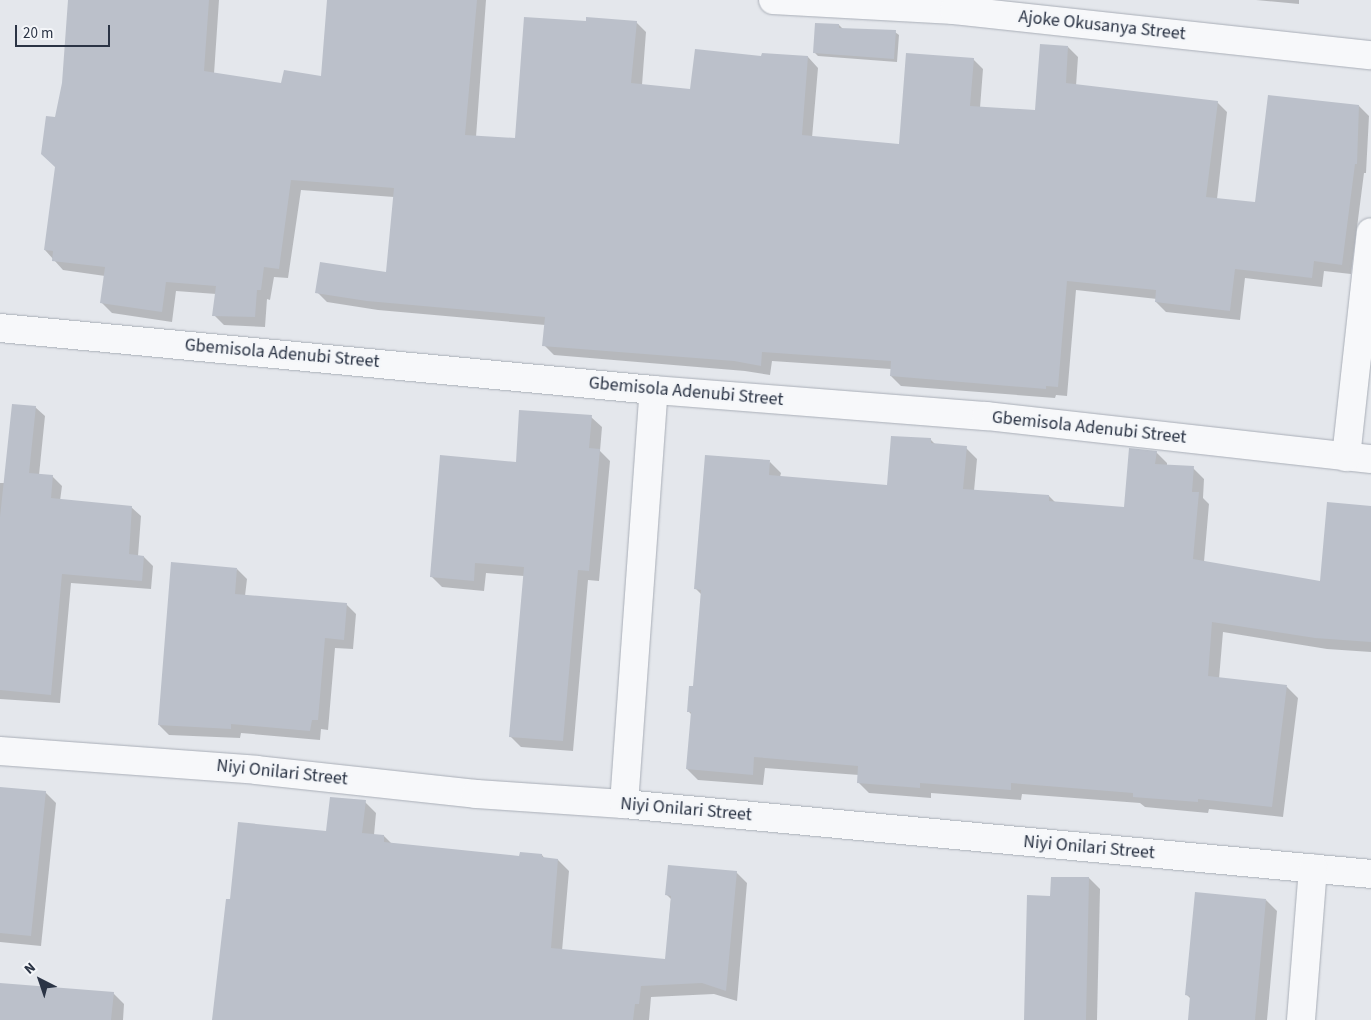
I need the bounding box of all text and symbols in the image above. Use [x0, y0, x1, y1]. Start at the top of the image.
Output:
street label: Ajoke Okusanya Street [1017, 6, 1187, 46]
scale bar [18, 15, 112, 47]
text: 20 m [23, 23, 53, 44]
street label: Gbemisola Adenubi Street [184, 335, 380, 373]
street label: Gbemisola Adenubi Street [588, 373, 784, 411]
street label: Gbemisola Adenubi Street [991, 407, 1187, 449]
street label: Niyi Onilari Street [215, 755, 349, 791]
street label: Niyi Onilari Street [619, 793, 753, 827]
street label: Niyi Onilari Street [1022, 831, 1156, 865]
north arrow [15, 955, 65, 1005]
text: N [20, 958, 40, 979]

